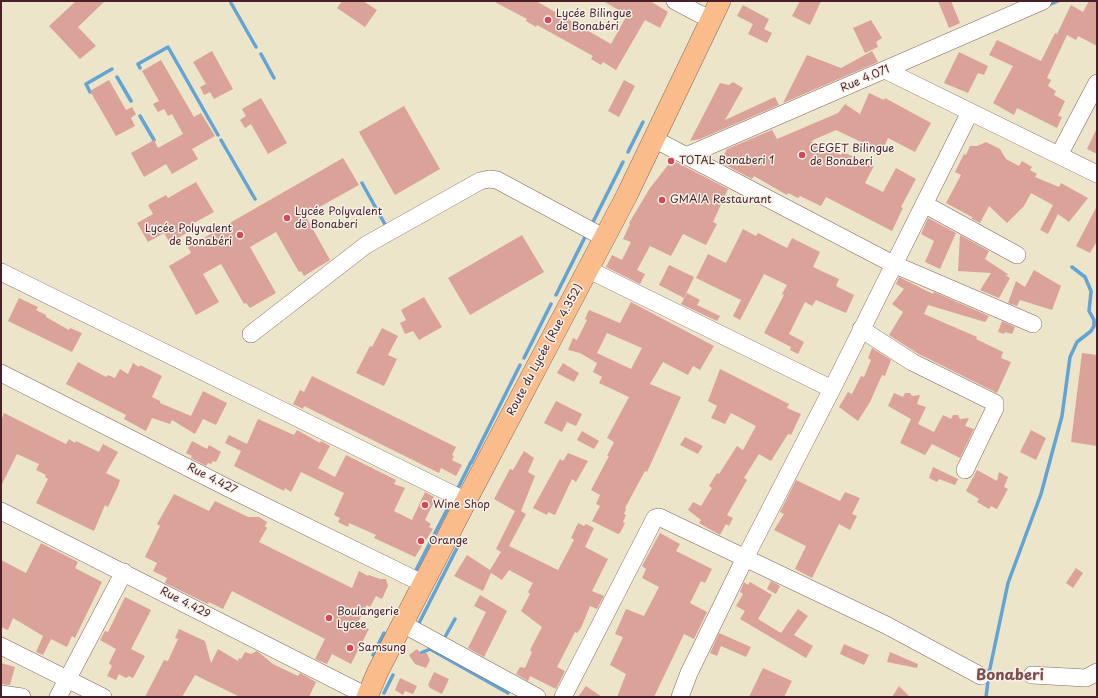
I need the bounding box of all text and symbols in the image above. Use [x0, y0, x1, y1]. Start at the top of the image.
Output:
place label: Lycée Bilingue de Bonabéri [556, 7, 632, 33]
marker: Lycée Bilingue de Bonabéri [543, 15, 553, 25]
street label: Rue 4.071 [838, 63, 892, 95]
place label: CEGET Bilingue de Bonaberi [810, 142, 895, 168]
marker: CEGET Bilingue de Bonaberi [797, 150, 807, 160]
place label: TOTAL Bonaberi 1 [679, 154, 774, 168]
marker: TOTAL Bonaberi 1 [666, 156, 676, 166]
place label: GMAIA Restaurant [670, 193, 771, 207]
marker: GMAIA Restaurant [657, 195, 667, 205]
place label: Lycée Polyvalent de Bonaberi [295, 205, 382, 231]
marker: Lycée Polyvalent de Bonaberi [282, 213, 292, 223]
place label: Lycée Polyvalent de Bonabéri [145, 222, 232, 248]
marker: Lycée Polyvalent de Bonabéri [235, 230, 245, 240]
street label: Route du Lycée (Rue 4.352) [505, 282, 585, 418]
street label: Rue 4.427 [185, 461, 239, 497]
place label: Wine Shop [433, 498, 490, 512]
marker: Wine Shop [420, 500, 430, 510]
place label: Orange [429, 534, 468, 548]
marker: Orange [416, 536, 426, 546]
street label: Rue 4.429 [158, 585, 212, 621]
place label: Boulangerie Lycee [337, 605, 399, 631]
marker: Boulangerie Lycee [324, 613, 334, 623]
place label: Samsung [358, 641, 406, 655]
marker: Samsung [345, 643, 355, 653]
district label: Bonaberi [976, 667, 1044, 685]

